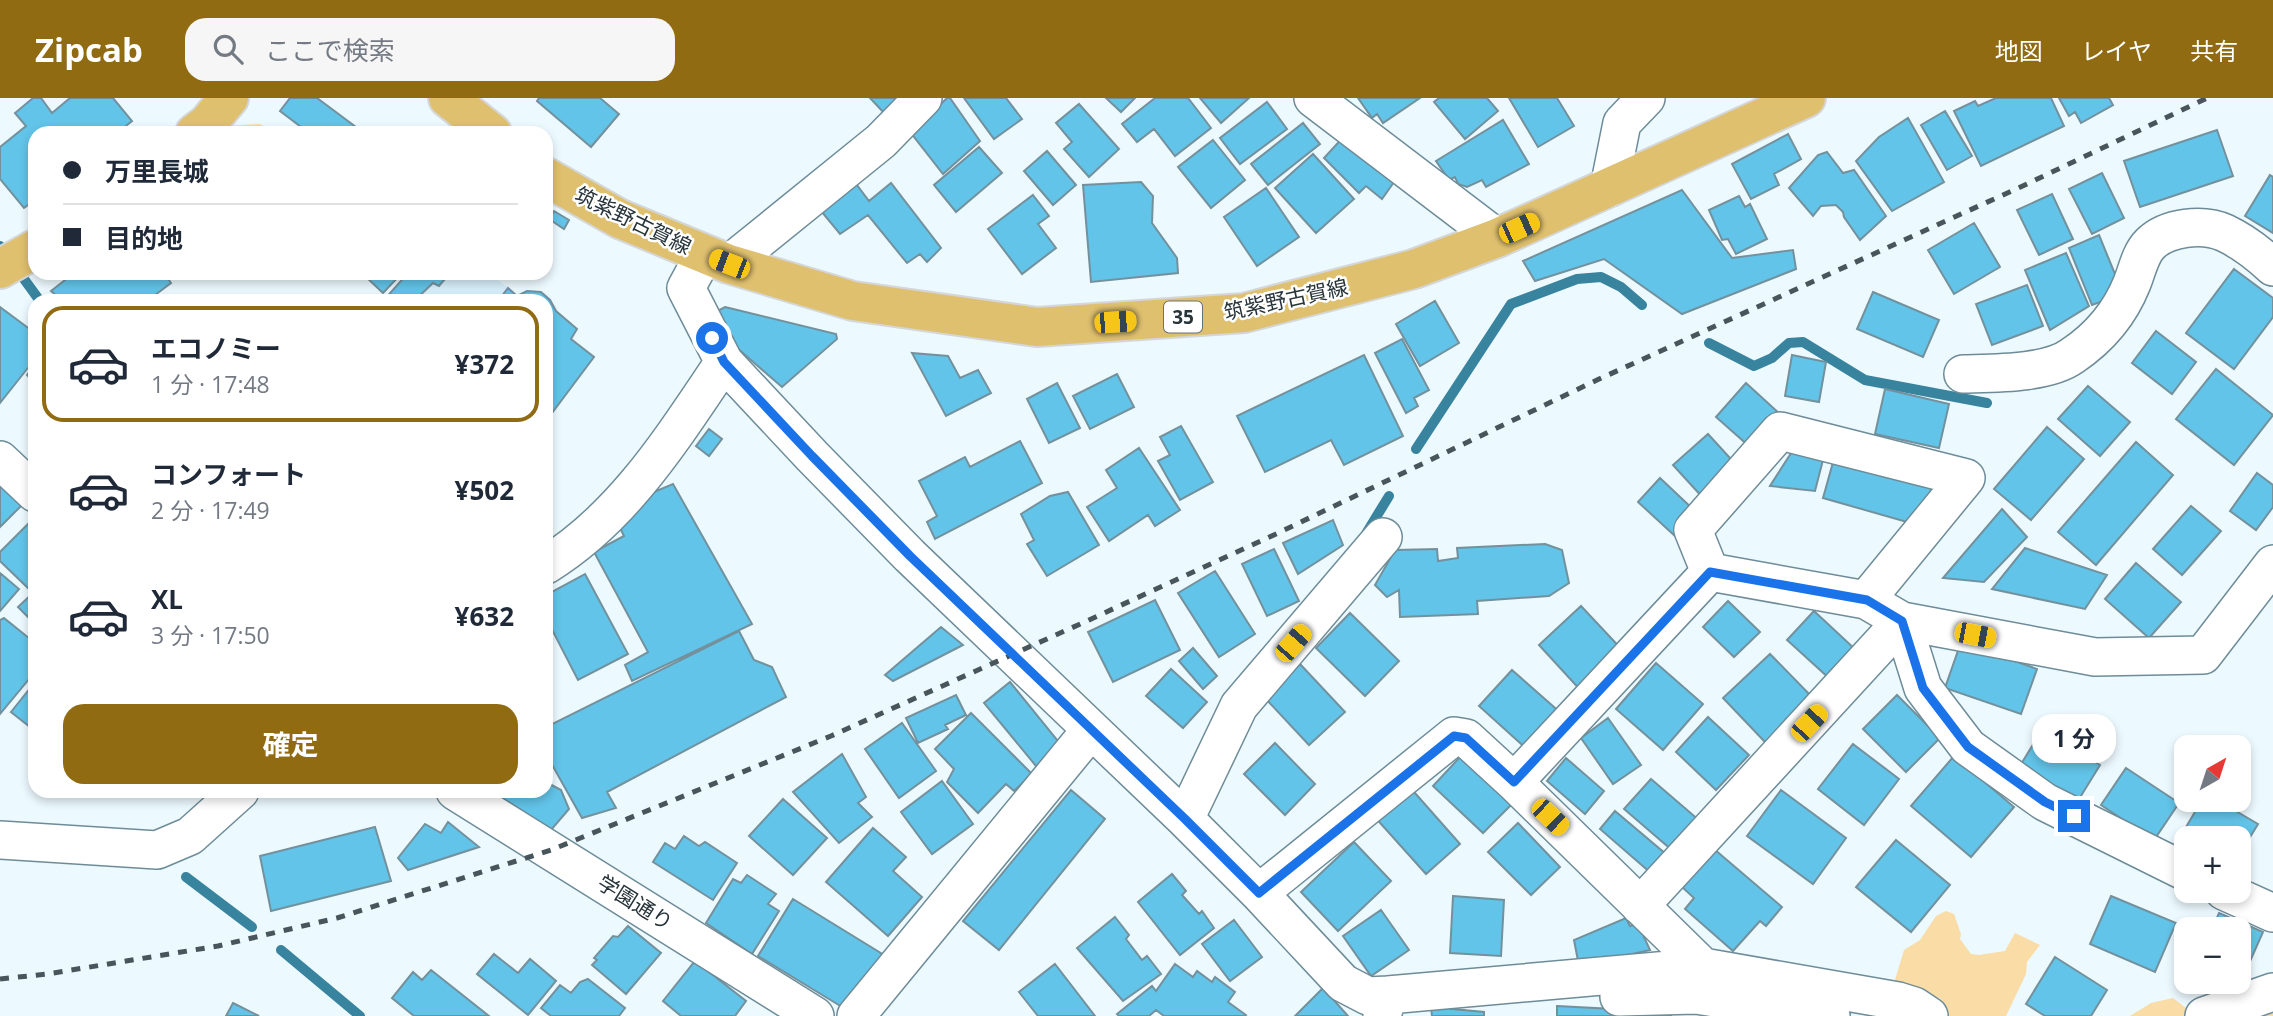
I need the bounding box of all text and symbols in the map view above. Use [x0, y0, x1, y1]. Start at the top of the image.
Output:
search box [185, 18, 675, 81]
text: Zipcab [35, 27, 143, 72]
icon: search [209, 30, 247, 68]
text: ここで検索 [265, 32, 395, 68]
text: 地図 [1995, 34, 2043, 67]
text: レイヤ [2081, 34, 2152, 67]
text: 共有 [2190, 34, 2238, 67]
text: 万里長城 [105, 153, 209, 189]
street label: 筑紫野古賀線 [571, 180, 696, 260]
car [1496, 210, 1543, 246]
text: 目的地 [105, 220, 183, 256]
car [706, 247, 753, 281]
street label: 筑紫野古賀線 [1221, 272, 1350, 326]
road number: 35 [1164, 302, 1202, 332]
car [1094, 310, 1137, 334]
route start [696, 322, 728, 354]
text: エコノミー [151, 330, 281, 366]
icon: car [67, 333, 130, 396]
text: ¥372 [455, 346, 514, 382]
text: 1 分 · 17:48 [151, 368, 270, 400]
text: コンフォート [151, 456, 306, 492]
icon: car [67, 459, 130, 522]
text: ¥502 [455, 472, 514, 508]
text: 2 分 · 17:49 [151, 494, 270, 526]
text: XL [151, 581, 183, 617]
icon: car [67, 585, 130, 648]
text: ¥632 [455, 598, 514, 634]
text: 3 分 · 17:50 [151, 619, 270, 651]
car [1272, 620, 1315, 666]
car [1953, 621, 1998, 649]
car [1787, 700, 1832, 746]
button: 確定 [63, 704, 518, 784]
callout: 1 分 [2032, 714, 2116, 764]
text: 1 分 [2053, 722, 2095, 754]
north arrow [2174, 735, 2250, 812]
map controls [2174, 735, 2251, 994]
car [1528, 795, 1573, 839]
route end [2058, 800, 2090, 832]
button: + [2174, 826, 2251, 903]
street label: 学園通り [592, 868, 679, 936]
button: − [2174, 917, 2251, 994]

